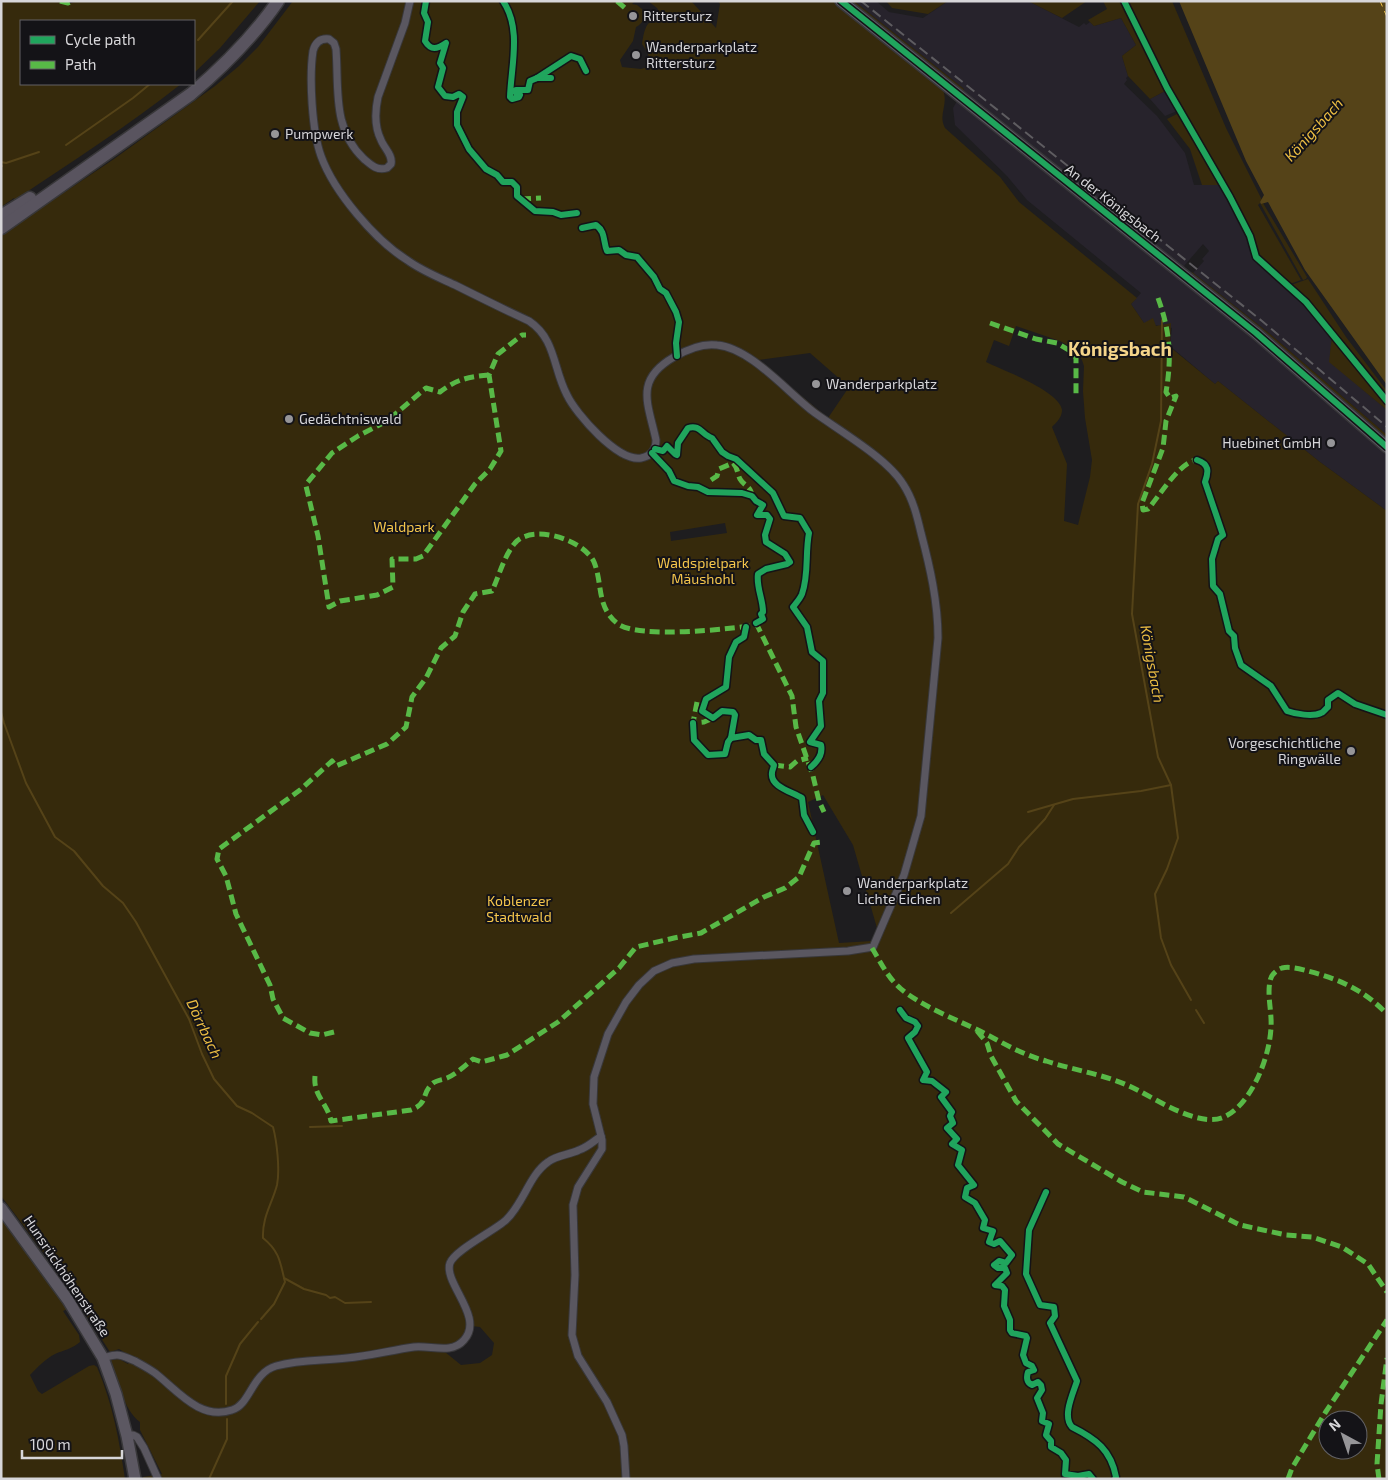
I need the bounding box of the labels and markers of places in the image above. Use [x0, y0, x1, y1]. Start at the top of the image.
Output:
place label: Rittersturz [643, 7, 712, 24]
marker: Rittersturz [627, 10, 639, 22]
place label: Wanderparkplatz Rittersturz [646, 38, 757, 71]
marker: Wanderparkplatz Rittersturz [630, 49, 642, 61]
place label: Pumpwerk [285, 125, 353, 142]
marker: Pumpwerk [269, 128, 281, 140]
place label: Wanderparkplatz [826, 375, 937, 392]
marker: Wanderparkplatz [810, 378, 822, 390]
place label: Gedächtniswald [299, 410, 401, 427]
marker: Gedächtniswald [283, 413, 295, 425]
place label: Huebinet GmbH [1222, 434, 1321, 451]
marker: Huebinet GmbH [1325, 437, 1337, 449]
place label: Vorgeschichtliche Ringwälle [1228, 734, 1341, 767]
marker: Vorgeschichtliche Ringwälle [1345, 745, 1357, 757]
place label: Wanderparkplatz Lichte Eichen [857, 874, 968, 907]
marker: Wanderparkplatz Lichte Eichen [841, 885, 853, 897]

